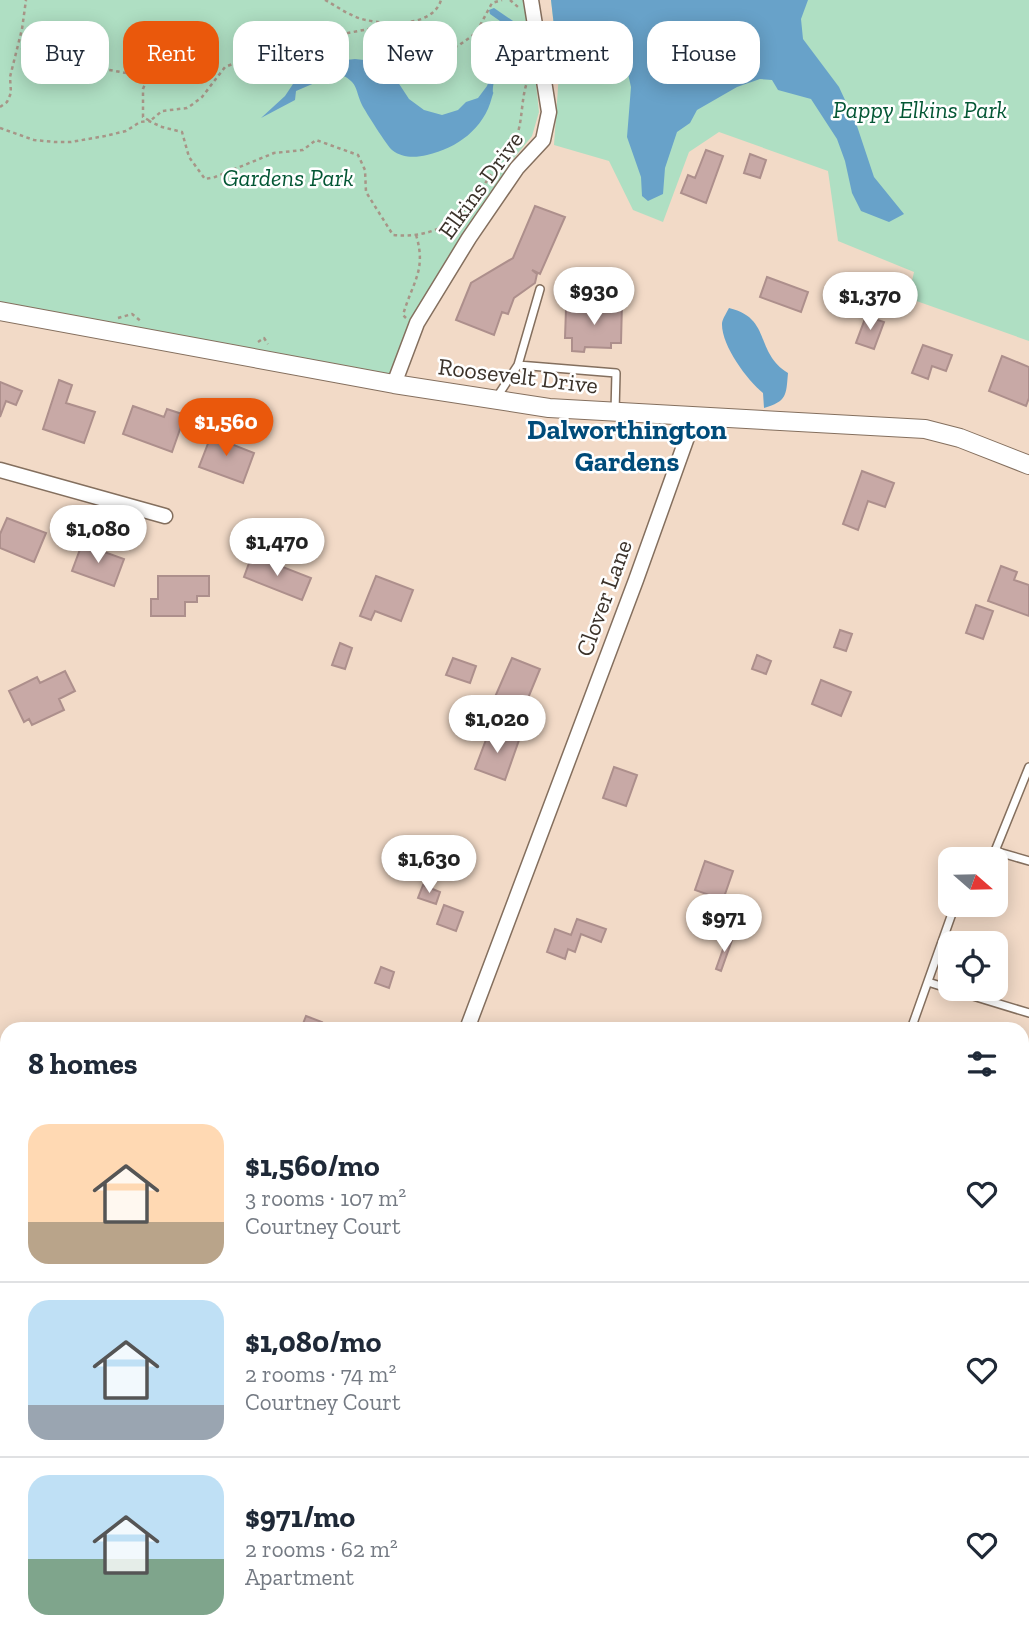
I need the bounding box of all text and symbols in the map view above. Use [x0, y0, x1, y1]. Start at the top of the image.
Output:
chip: Buy [21, 21, 109, 84]
chip: Rent [123, 21, 219, 84]
chip: Filters [233, 21, 349, 84]
chip: New [363, 21, 457, 84]
chip: Apartment [471, 21, 633, 84]
chip: House [647, 21, 760, 84]
park label: Pappy Elkins Park [833, 95, 1008, 124]
street label: Elkins Drive [432, 125, 529, 244]
park label: Gardens Park [222, 163, 354, 192]
pin: $930 [553, 268, 635, 327]
pin: $1,370 [813, 272, 927, 332]
text: $930 [569, 276, 619, 304]
text: $1,370 [839, 281, 901, 309]
street label: Roosevelt Drive [436, 351, 600, 400]
pin: $1,560 [169, 398, 283, 458]
text: $1,560 [194, 407, 258, 435]
district label: Dalworthington Gardens [527, 413, 727, 478]
pin: $1,080 [41, 505, 155, 565]
text: $1,080 [66, 514, 130, 542]
pin: $1,470 [220, 518, 334, 578]
text: $1,470 [246, 527, 308, 555]
street label: Clover Lane [569, 536, 638, 660]
pin: $1,020 [440, 696, 554, 755]
text: $1,020 [465, 704, 529, 732]
pin: $1,630 [372, 836, 486, 895]
text: $1,630 [397, 844, 461, 872]
north arrow [938, 847, 1008, 917]
map controls [938, 847, 1008, 1001]
pin: $971 [683, 894, 765, 954]
text: $971 [702, 903, 746, 931]
button: locate [938, 931, 1008, 1001]
icon: filters [963, 1045, 1001, 1083]
text: 8 homes [28, 1046, 137, 1082]
text: $1,560/mo [245, 1148, 380, 1184]
icon: home [84, 1152, 168, 1236]
icon: heart [963, 1175, 1001, 1213]
text: 3 rooms · 107 m² [245, 1184, 406, 1212]
text: Courtney Court [245, 1212, 401, 1240]
text: $1,080/mo [245, 1324, 381, 1360]
icon: home [84, 1328, 168, 1412]
icon: heart [963, 1351, 1001, 1389]
text: 2 rooms · 74 m² [245, 1360, 396, 1388]
text: Courtney Court [245, 1388, 401, 1416]
text: $971/mo [245, 1499, 355, 1535]
icon: home [84, 1503, 168, 1587]
icon: heart [963, 1526, 1001, 1564]
text: 2 rooms · 62 m² [245, 1535, 398, 1563]
text: Apartment [245, 1563, 354, 1591]

